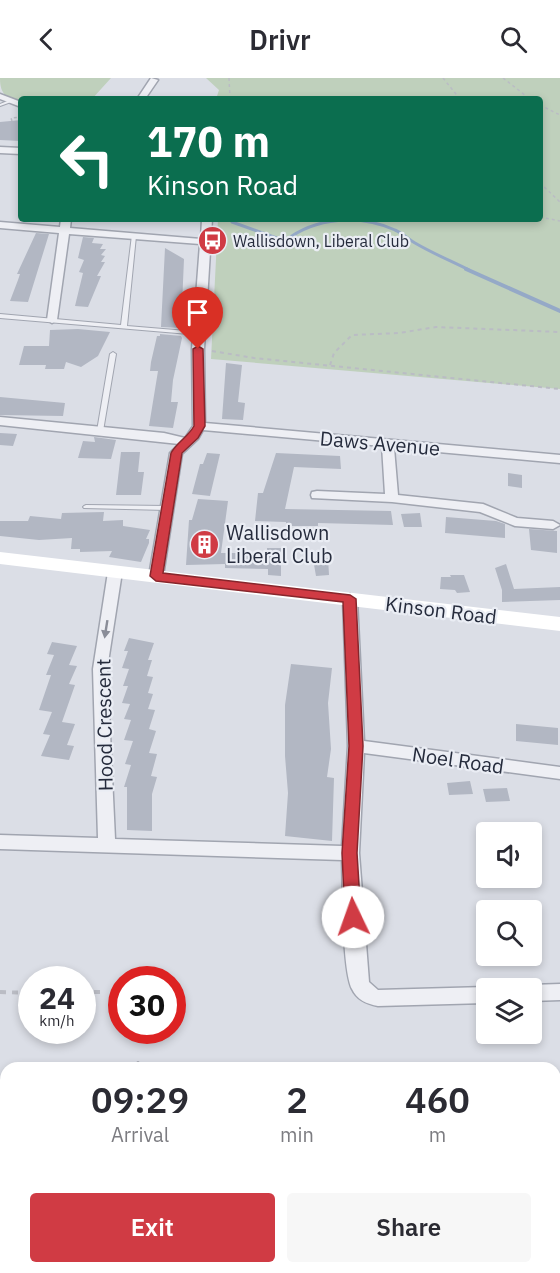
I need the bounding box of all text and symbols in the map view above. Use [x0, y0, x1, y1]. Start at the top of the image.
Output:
text: Drivr [249, 22, 311, 57]
icon: back [30, 23, 63, 56]
icon: search [497, 23, 530, 56]
text: 170 m [147, 114, 270, 169]
icon: left [48, 120, 126, 198]
text: Kinson Road [147, 167, 298, 202]
bus stop icon: Wallisdown, Liberal Club [196, 225, 228, 257]
place label: Wallisdown, Liberal Club [233, 231, 409, 251]
pin [172, 287, 223, 349]
icon: arrive [181, 296, 214, 329]
street label: Daws Avenue [319, 424, 441, 462]
place label: Wallisdown Liberal Club [226, 519, 333, 569]
building icon: Wallisdown Liberal Club [189, 528, 221, 560]
street label: Kinson Road [384, 590, 498, 630]
one-way arrow [101, 620, 110, 639]
street label: Hood Crescent [89, 659, 119, 791]
street label: Noel Road [410, 740, 506, 780]
map controls [476, 822, 542, 1044]
button: sound [476, 822, 542, 888]
position arrow [321, 885, 385, 949]
button: search [476, 900, 542, 966]
speed limit sign: 30 [108, 966, 186, 1044]
text: 24 [39, 978, 75, 1017]
button: layers [476, 978, 542, 1044]
text: km/h [39, 1011, 75, 1030]
text: 09:29 [91, 1076, 189, 1123]
text: 2 [286, 1076, 308, 1123]
text: 460 [405, 1076, 470, 1123]
text: Arrival [111, 1121, 169, 1148]
text: min [280, 1121, 314, 1148]
text: m [429, 1121, 446, 1148]
button: Exit [30, 1193, 275, 1262]
button: Share [287, 1193, 531, 1262]

